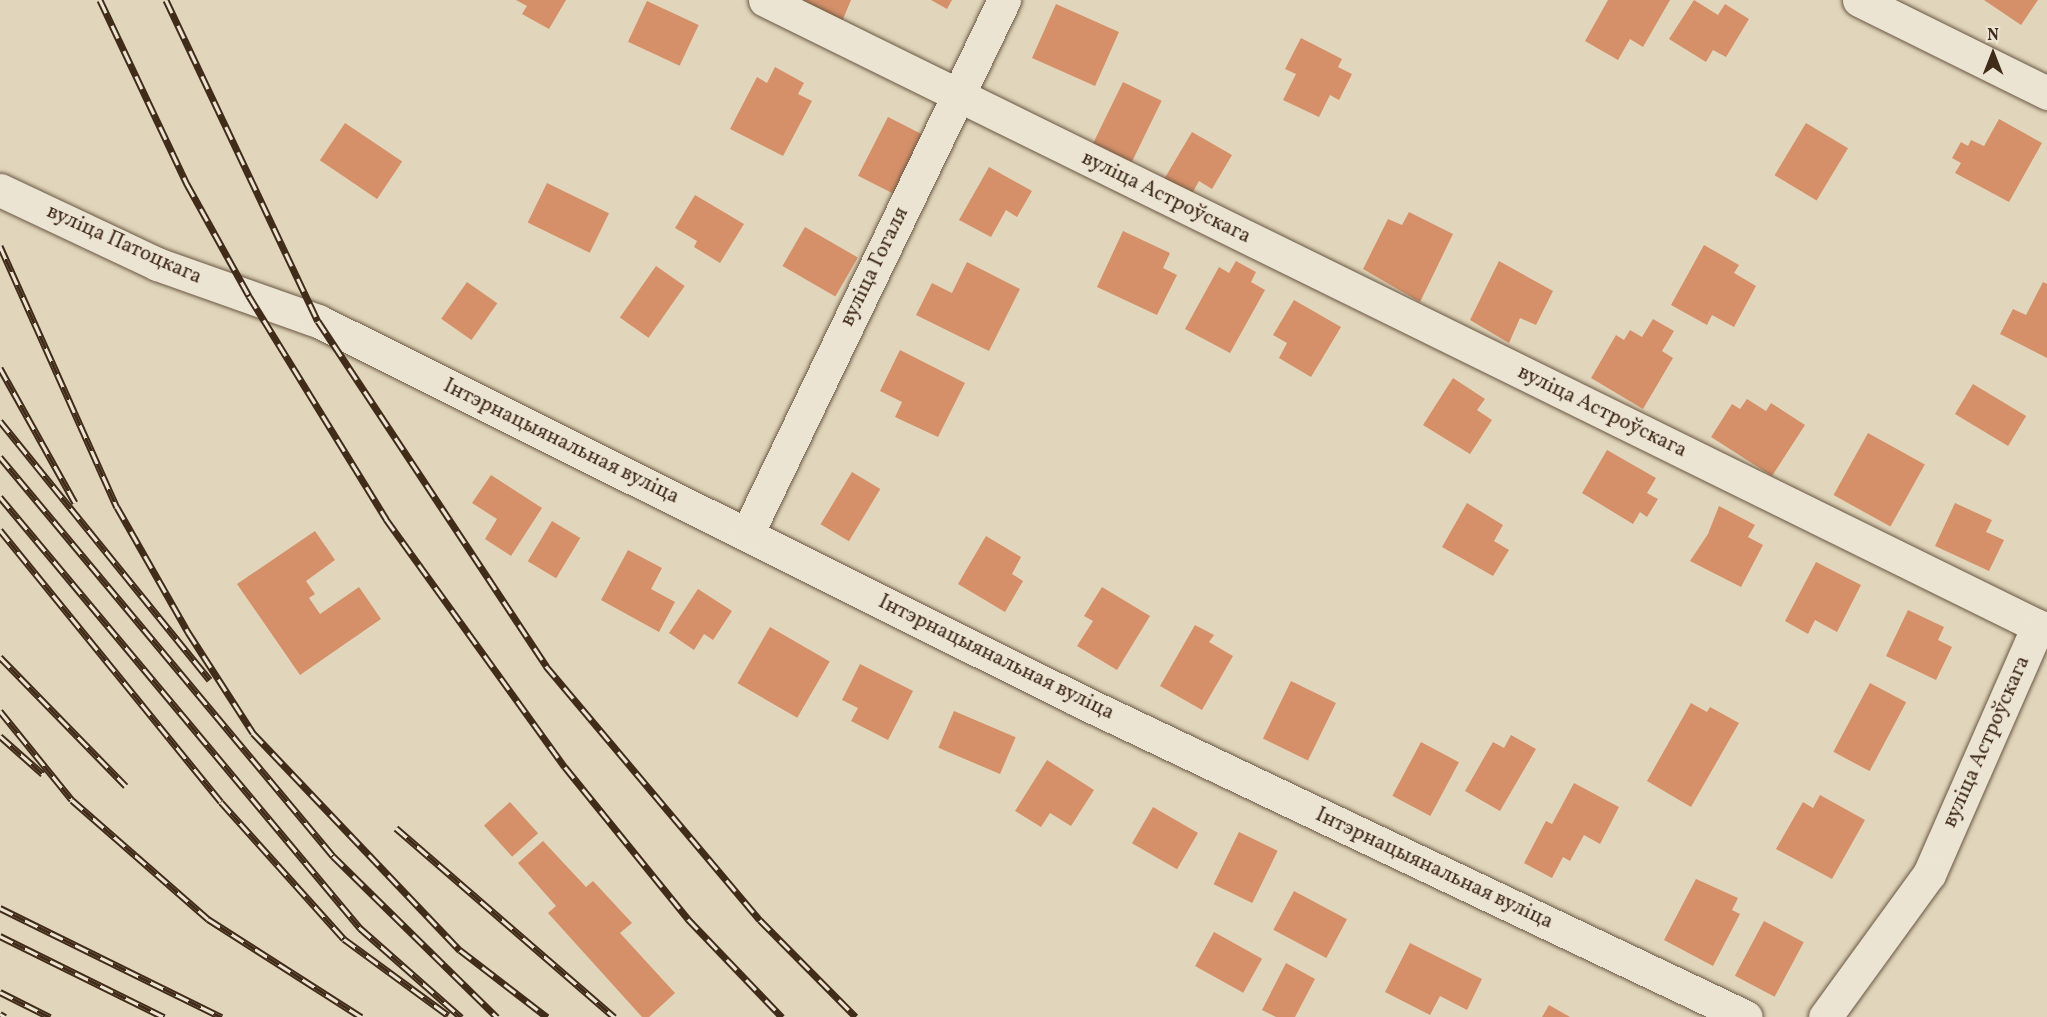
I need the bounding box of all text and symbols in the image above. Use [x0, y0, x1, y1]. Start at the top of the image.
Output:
north arrow [1963, 24, 2023, 84]
text: N [1987, 25, 1999, 47]
street label: вуліца Астроўскага [1077, 146, 1255, 250]
street label: вуліца Патоцкага [43, 200, 205, 290]
street label: вуліца Гогаля [835, 203, 915, 331]
street label: вуліца Астроўскага [1513, 360, 1691, 464]
street label: Інтэрнацыянальная вуліца [439, 374, 683, 510]
street label: Інтэрнацыянальная вуліца [874, 590, 1118, 726]
street label: вуліца Астроўскага [1938, 652, 2036, 832]
street label: Інтэрнацыянальная вуліца [1311, 803, 1557, 935]

